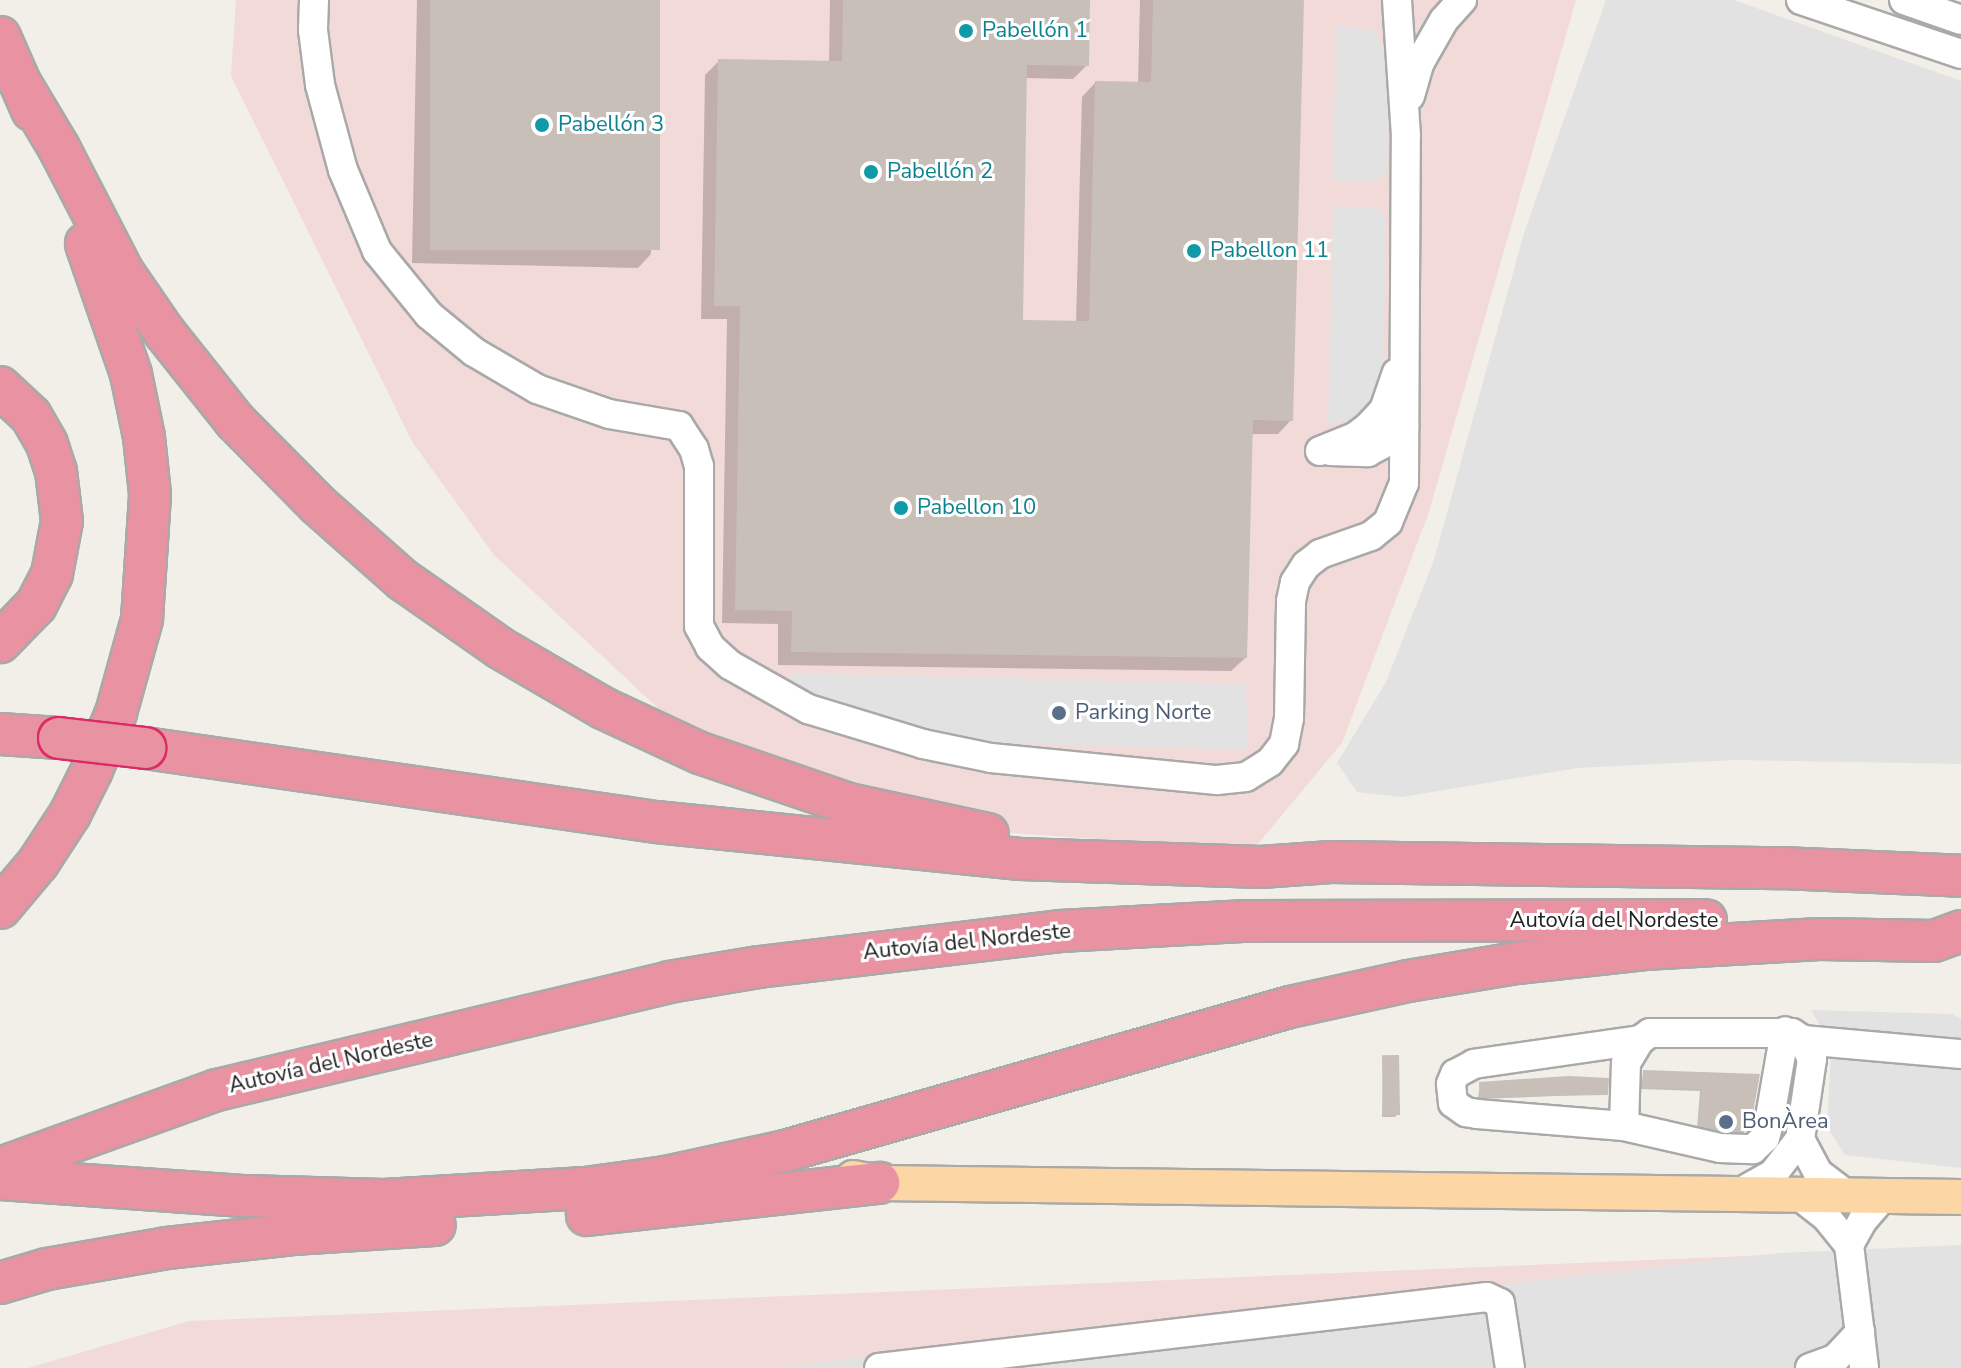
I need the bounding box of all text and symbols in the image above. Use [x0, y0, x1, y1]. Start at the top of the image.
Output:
place label: Pabellón 1 [982, 18, 1088, 44]
marker: Pabellón 1 [957, 22, 975, 40]
place label: Pabellón 3 [558, 112, 664, 138]
marker: Pabellón 3 [533, 116, 551, 134]
place label: Pabellón 2 [887, 159, 993, 185]
marker: Pabellón 2 [862, 163, 880, 181]
place label: Pabellon 11 [1210, 238, 1329, 264]
marker: Pabellon 11 [1185, 242, 1203, 260]
place label: Pabellon 10 [917, 495, 1036, 521]
marker: Pabellon 10 [892, 499, 910, 517]
place label: Parking Norte [1075, 700, 1211, 726]
marker: Parking Norte [1050, 704, 1068, 722]
street label: Autovía del Nordeste [1509, 908, 1719, 934]
street label: Autovía del Nordeste [862, 918, 1072, 966]
street label: Autovía del Nordeste [226, 1027, 436, 1099]
place label: BonÀrea [1742, 1109, 1829, 1135]
marker: BonÀrea [1717, 1113, 1735, 1131]

